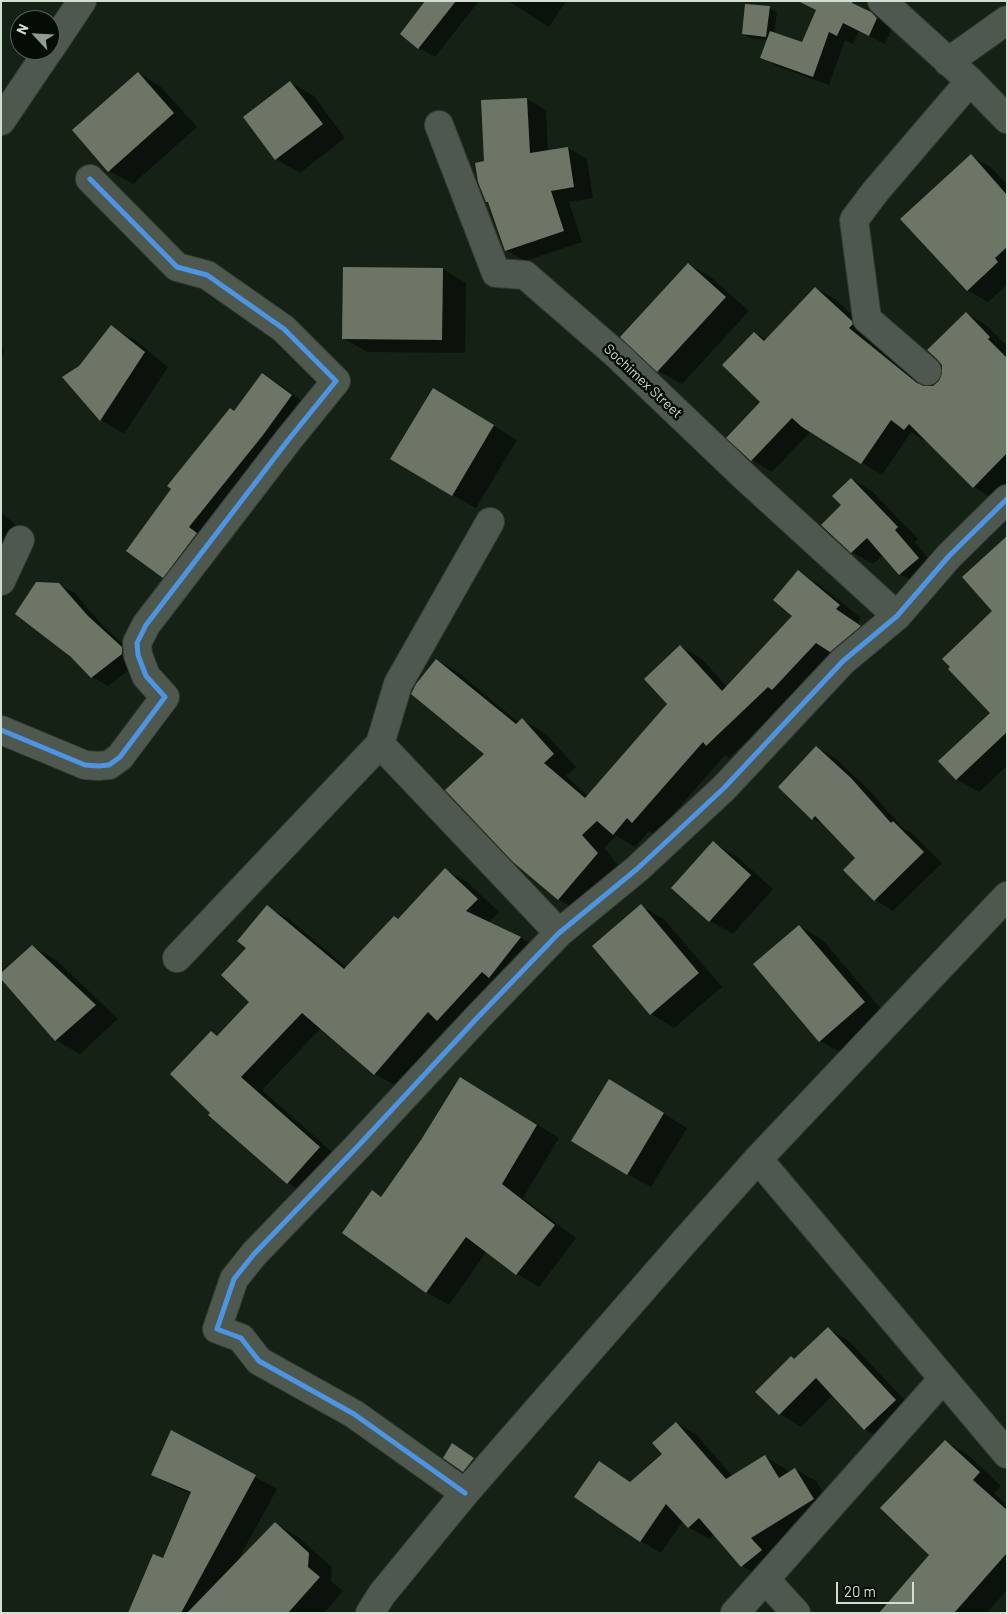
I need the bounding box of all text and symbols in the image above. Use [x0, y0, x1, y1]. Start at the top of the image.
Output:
north arrow [10, 10, 60, 60]
text: N [12, 21, 32, 37]
street label: Sochimex Street [600, 341, 686, 421]
scale bar [838, 1572, 916, 1604]
text: 20 m [844, 1582, 876, 1600]

